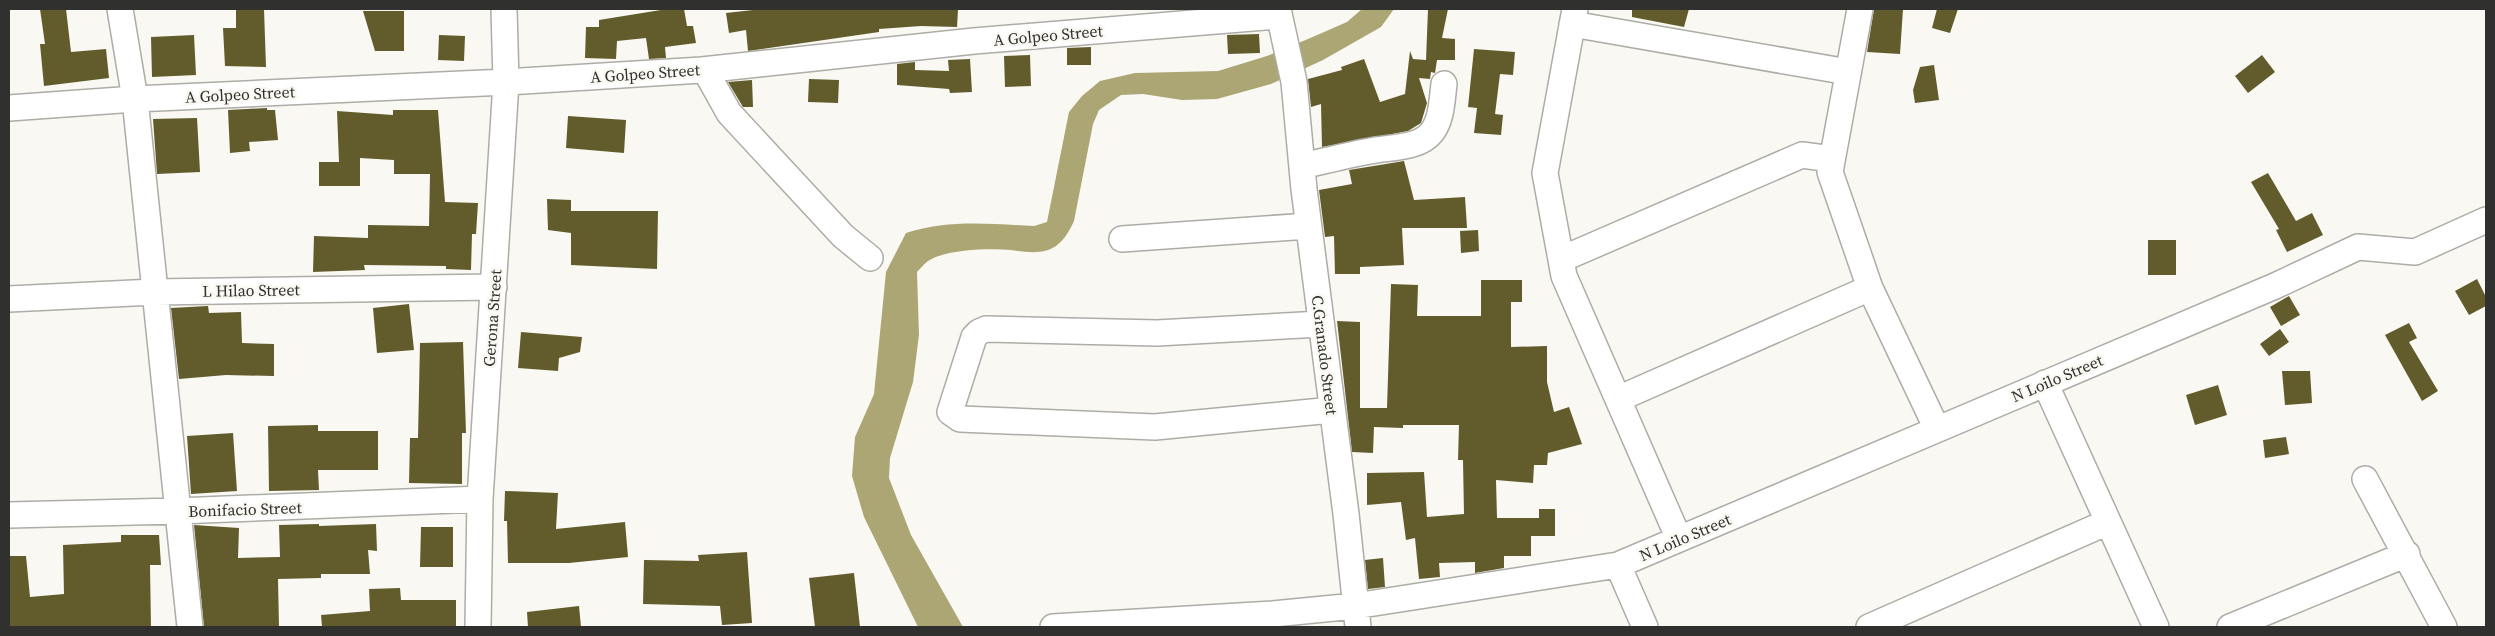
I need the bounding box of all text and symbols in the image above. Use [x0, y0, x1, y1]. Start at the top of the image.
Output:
street label: A Golpeo Street [992, 19, 1104, 51]
street label: A Golpeo Street [590, 58, 701, 88]
street label: A Golpeo Street [185, 80, 296, 108]
street label: Gerona Street [478, 268, 506, 367]
street label: L Hilao Street [202, 278, 301, 302]
street label: C.Granado Street [1307, 294, 1343, 417]
street label: N Loilo Street [2008, 349, 2107, 407]
street label: Bonifacio Street [188, 496, 303, 522]
street label: N Loilo Street [1636, 508, 1735, 566]

